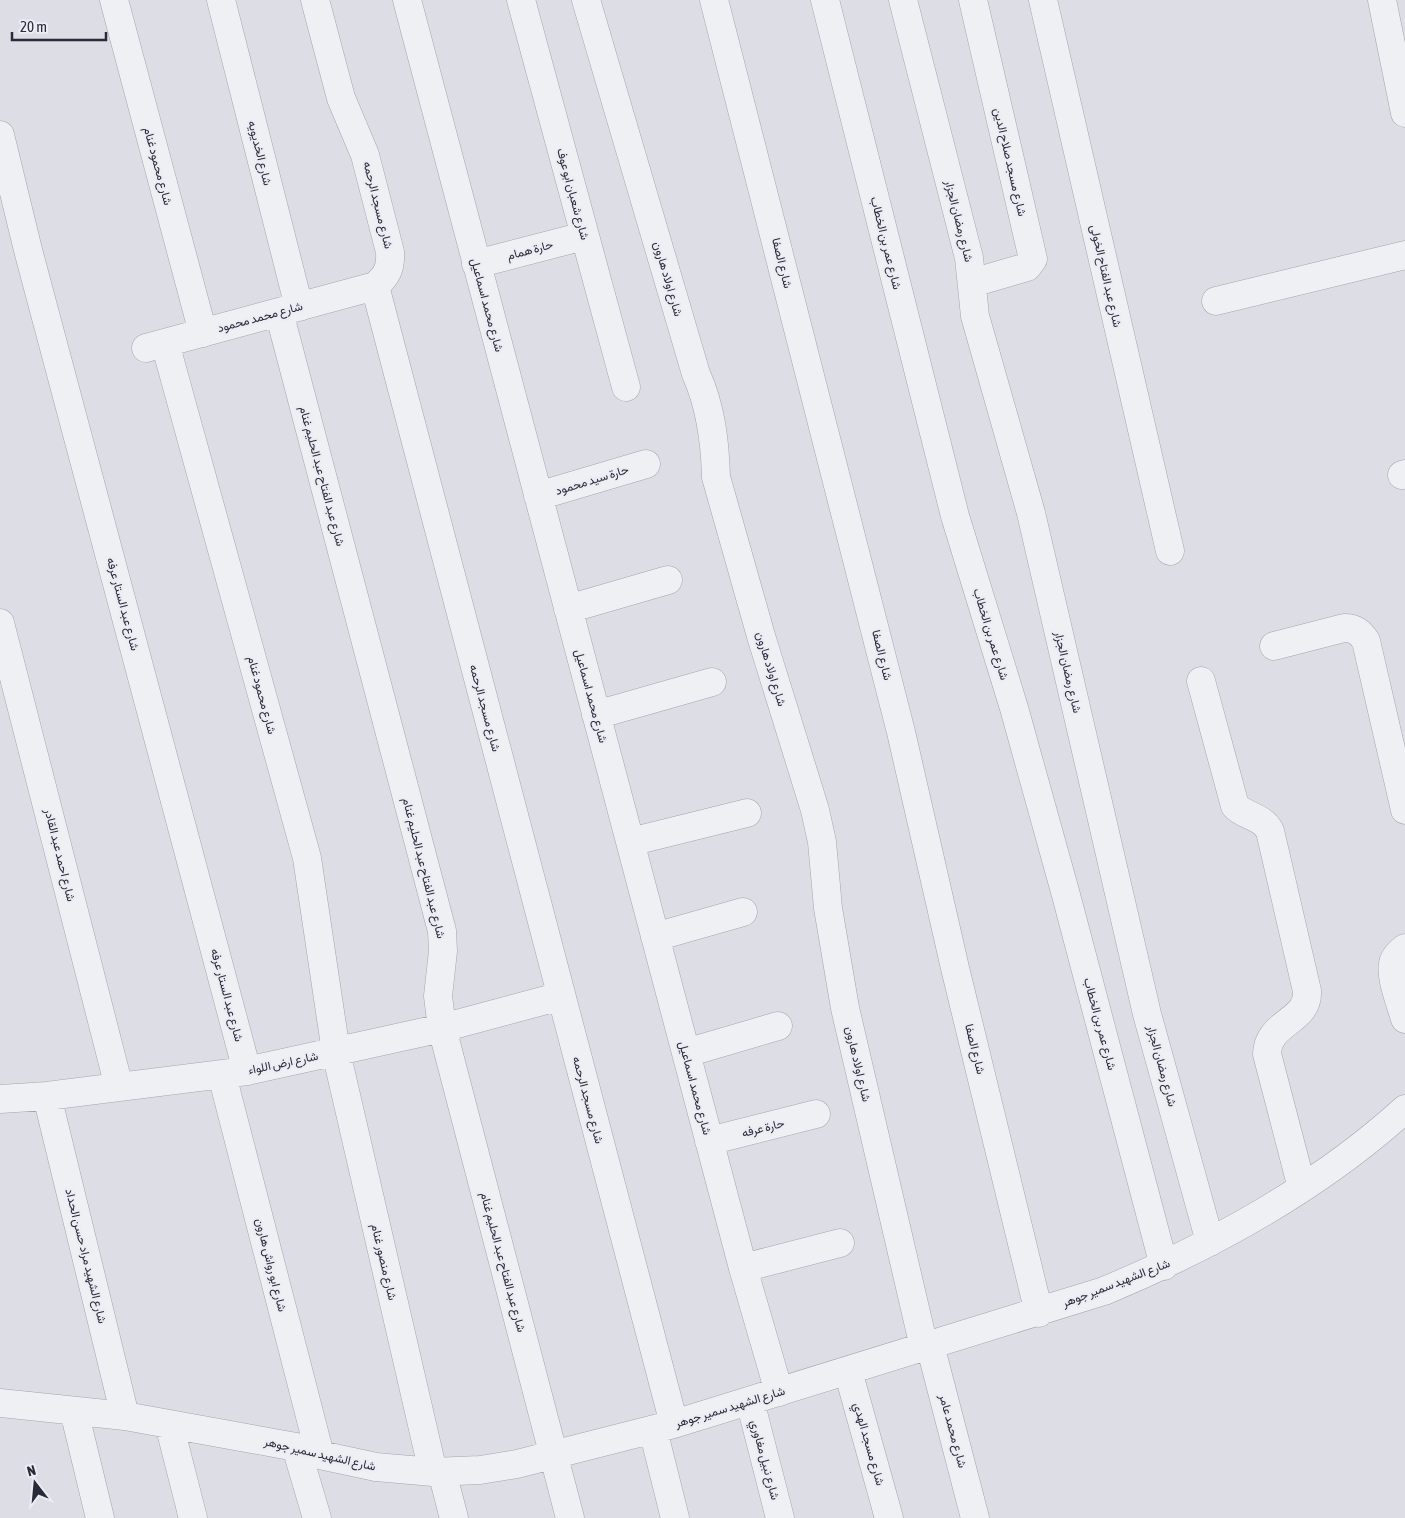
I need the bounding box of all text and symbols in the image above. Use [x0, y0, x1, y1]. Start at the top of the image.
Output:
scale bar [12, 10, 106, 42]
text: 20 m [20, 18, 47, 35]
street label: شارع مسجد صلاح الدين [989, 106, 1029, 218]
street label: شارع الخديويه [243, 119, 275, 187]
street label: شارع محمود غنام [139, 125, 175, 207]
street label: شارع شعبان ابو عوف [552, 147, 592, 242]
street label: شارع مسجد الرحمه [358, 160, 396, 251]
street label: شارع رمضان الجزار [940, 178, 976, 264]
street label: شارع عمر بن الخطاب [866, 195, 904, 291]
street label: شارع عبد الفتاح الخولى [1085, 223, 1125, 329]
street label: شارع الصفا [767, 236, 795, 290]
street label: حارة همام [505, 237, 555, 264]
street label: شارع اولاد هارون [649, 240, 685, 318]
street label: شارع محمد اسماعيل [466, 257, 506, 354]
street label: شارع محمد محمود [216, 299, 305, 337]
street label: شارع عبد الفتاح عبد الحليم غنام [295, 404, 347, 548]
street label: حارة سيد محمود [554, 462, 631, 499]
street label: شارع عبد الستار عرفه [102, 556, 142, 653]
street label: شارع عمر بن الخطاب [968, 586, 1012, 682]
street label: شارع الصفا [867, 628, 895, 682]
street label: شارع رمضان الجزار [1050, 629, 1084, 715]
street label: شارع اولاد هارون [751, 630, 789, 708]
street label: شارع محمد اسماعيل [570, 648, 610, 745]
street label: شارع محمود غنام [243, 654, 279, 736]
street label: شارع مسجد الرحمه [465, 663, 503, 754]
street label: شارع عبد الفتاح عبد الحليم غنام [398, 796, 448, 940]
street label: شارع احمد عبد القادر [40, 806, 78, 903]
street label: شارع عبد الستار عرفه [206, 947, 246, 1044]
street label: شارع عمر بن الخطاب [1079, 976, 1119, 1072]
street label: شارع الصفا [960, 1022, 988, 1076]
street label: شارع رمضان الجزار [1142, 1023, 1180, 1109]
street label: شارع اولاد هارون [841, 1025, 873, 1104]
street label: شارع محمد اسماعيل [674, 1040, 714, 1137]
street label: شارع ارض اللواء [247, 1049, 320, 1079]
street label: شارع مسجد الرحمه [568, 1055, 606, 1146]
street label: حارة عرفه [740, 1116, 786, 1141]
street label: شارع الشهيد مراد حسن الحداد [60, 1187, 110, 1325]
street label: شارع عبد الفتاح عبد الحليم غنام [476, 1190, 528, 1334]
street label: شارع ابو رواش هارون [251, 1217, 289, 1314]
street label: شارع منصور غنام [366, 1222, 400, 1302]
street label: شارع الشهيد سمير جوهر [1059, 1256, 1173, 1312]
street label: شارع الشهيد سمير جوهر [672, 1384, 787, 1433]
street label: شارع محمد عامر [934, 1392, 970, 1470]
street label: شارع مسجد الهدي [848, 1401, 888, 1488]
street label: شارع نبيل مغاوري [745, 1419, 782, 1502]
street label: شارع الشهيد سمير جوهر [261, 1434, 377, 1476]
north arrow [10, 1458, 60, 1508]
text: N [25, 1462, 38, 1479]

